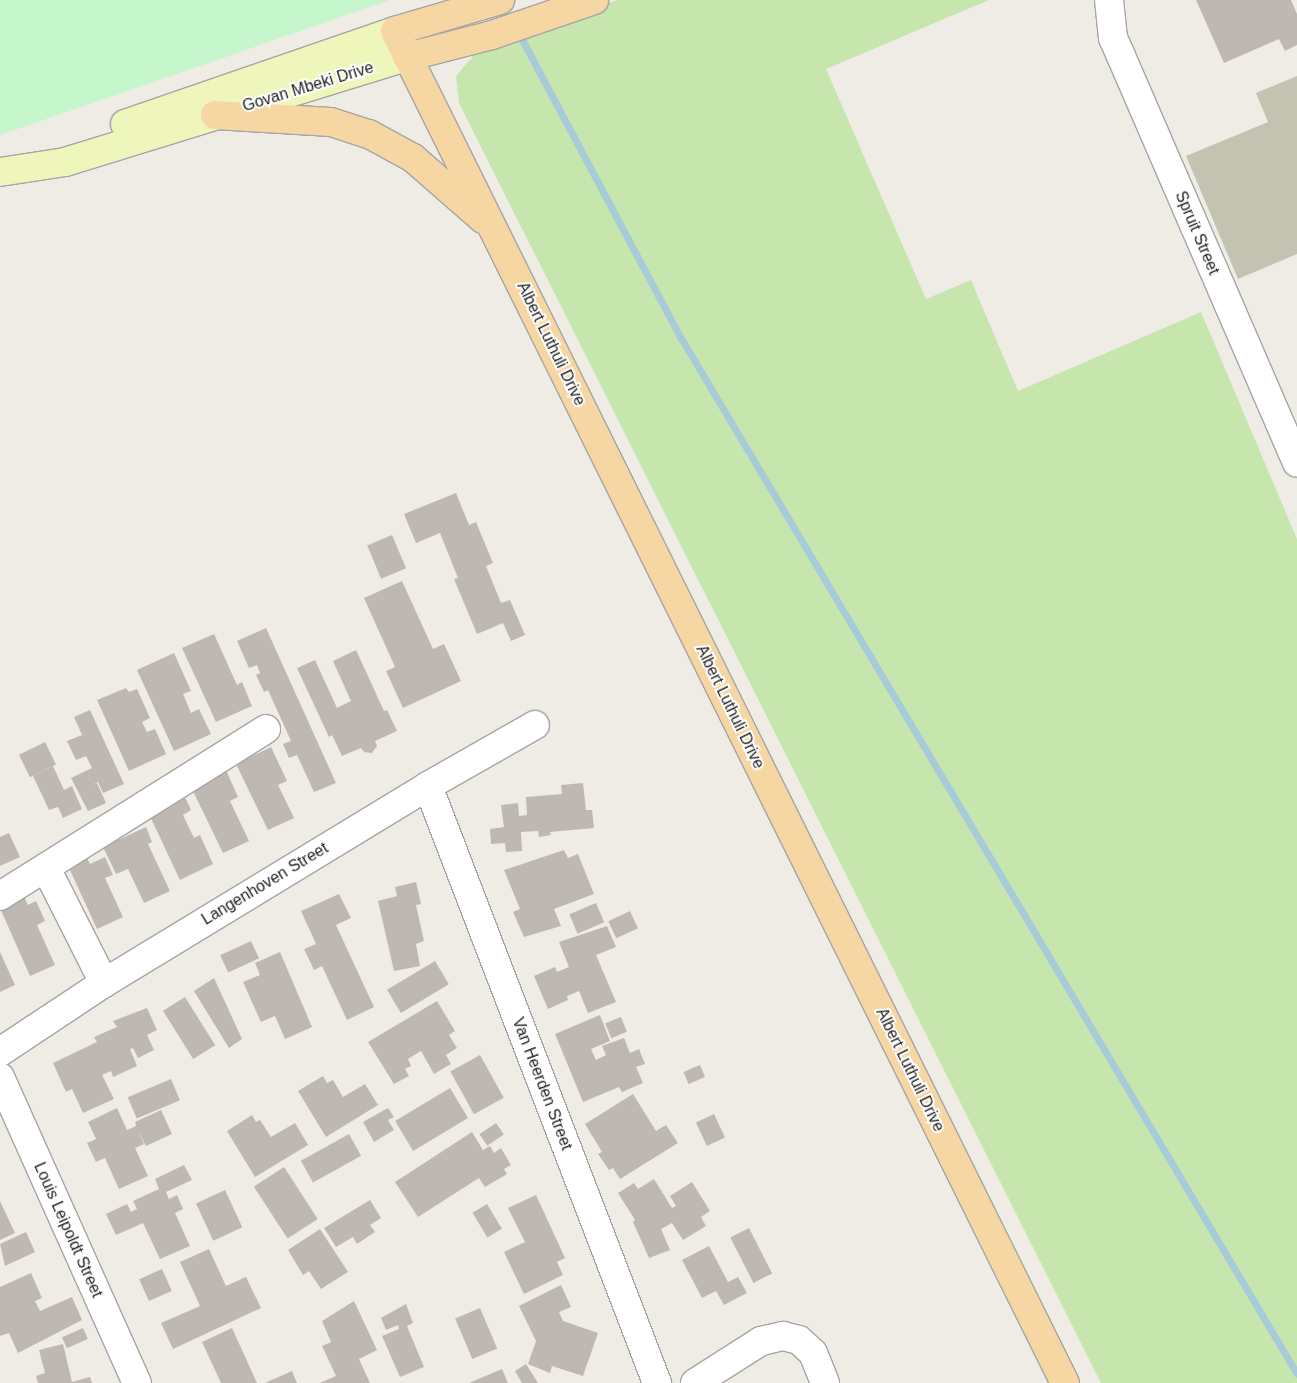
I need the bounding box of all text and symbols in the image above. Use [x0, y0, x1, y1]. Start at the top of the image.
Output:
street label: Govan Mbeki Drive [240, 58, 376, 116]
street label: Spruit Street [1171, 188, 1223, 278]
street label: Albert Luthuli Drive [513, 279, 589, 409]
street label: Albert Luthuli Drive [692, 642, 768, 772]
street label: Langenhoven Street [198, 839, 332, 929]
street label: Albert Luthuli Drive [872, 1005, 948, 1135]
street label: Van Heerden Street [508, 1015, 576, 1153]
street label: Louis Leipoldt Street [30, 1159, 106, 1301]

